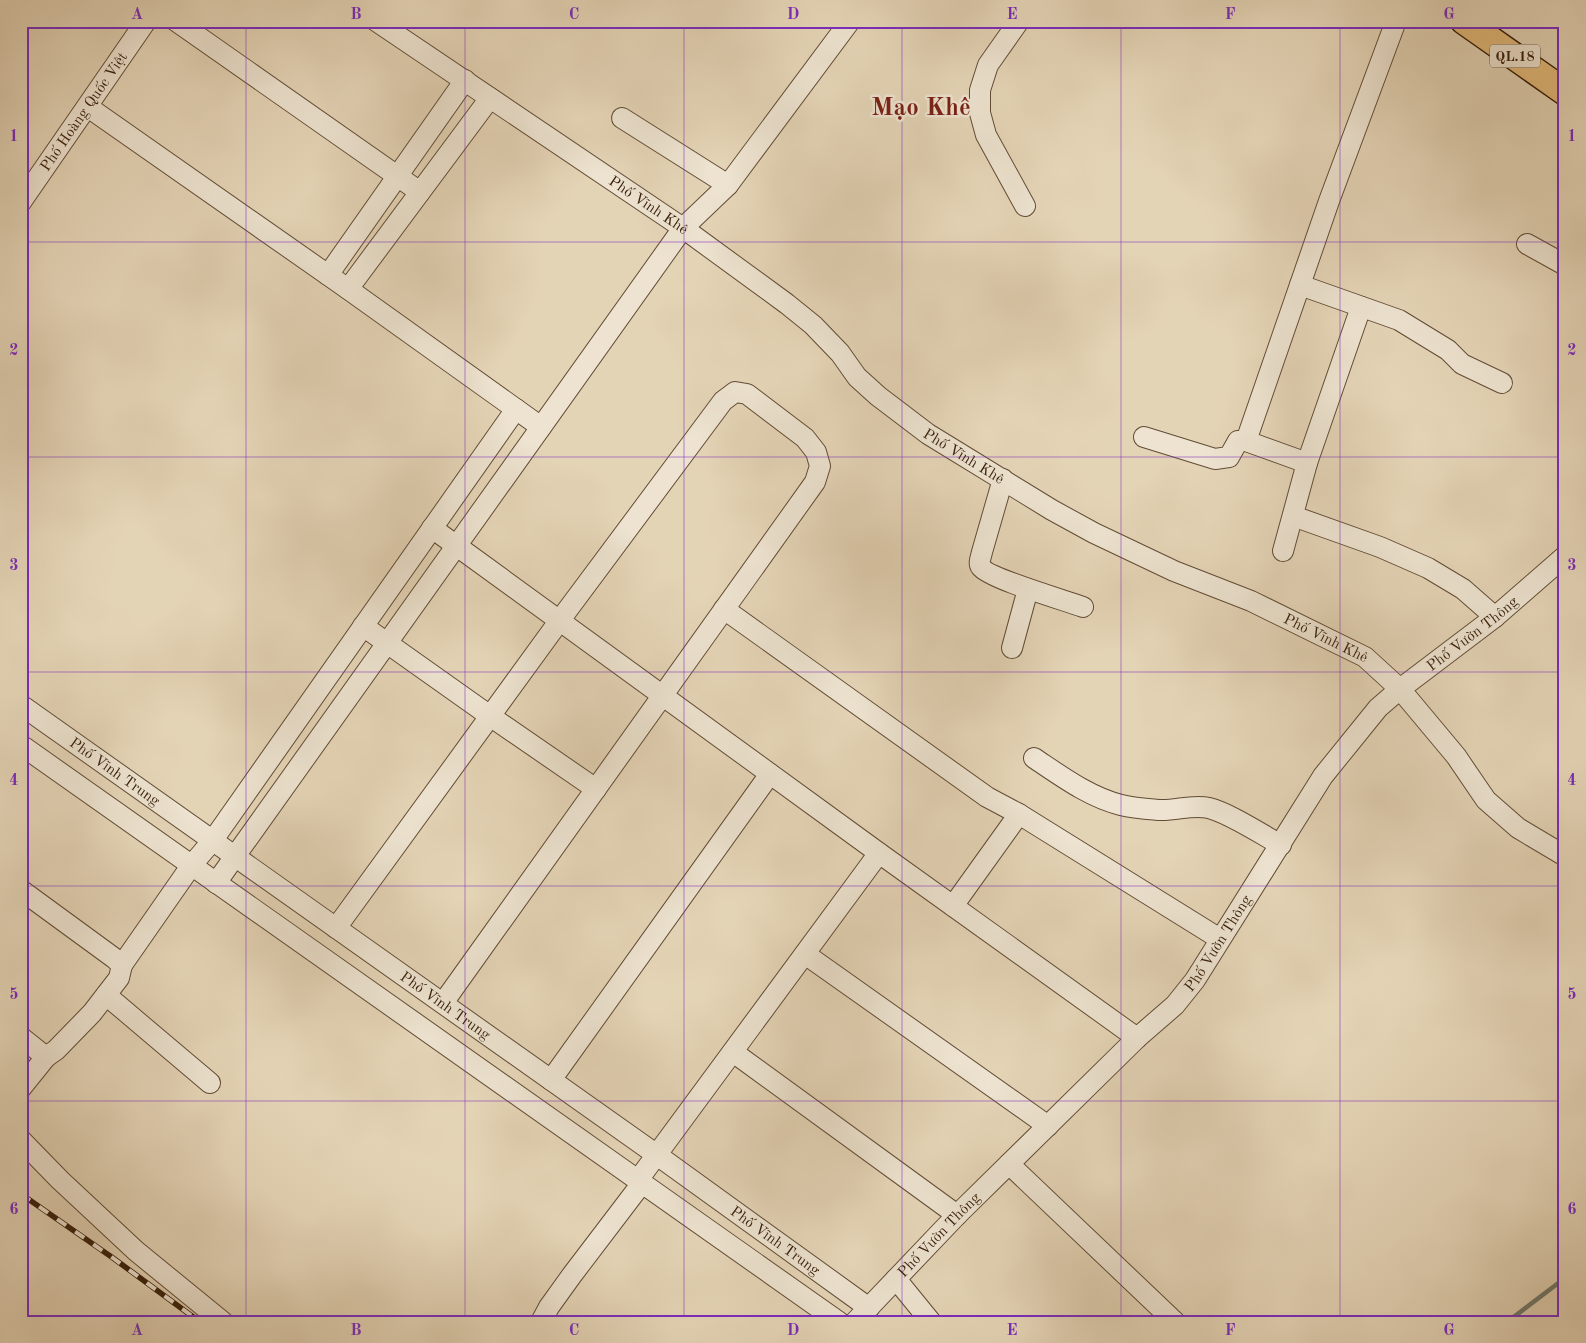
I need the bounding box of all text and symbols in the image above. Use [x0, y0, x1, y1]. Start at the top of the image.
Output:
text: A [131, 7, 143, 23]
text: B [350, 7, 362, 23]
text: C [569, 7, 579, 23]
text: D [787, 7, 799, 23]
text: E [1006, 7, 1018, 23]
text: F [1225, 7, 1236, 23]
text: G [1443, 7, 1455, 23]
road number: QL.18 [1490, 44, 1540, 68]
street label: Phố Hoàng Quốc Việt [38, 50, 131, 175]
district label: Mạo Khê [871, 96, 971, 121]
text: 1 [9, 129, 19, 145]
text: 1 [1567, 129, 1577, 145]
street label: Phố Vĩnh Khê [606, 174, 690, 238]
text: 2 [9, 343, 19, 359]
text: 2 [1567, 343, 1577, 359]
street label: Phố Vĩnh Khê [920, 427, 1006, 488]
text: 3 [9, 558, 19, 574]
text: 3 [1567, 558, 1577, 574]
street label: Phố Vườn Thông [1425, 594, 1522, 675]
street label: Phố Vĩnh Khê [1281, 612, 1370, 666]
street label: Phố Vĩnh Trung [66, 736, 162, 810]
text: 4 [9, 773, 19, 789]
text: 4 [1567, 773, 1577, 789]
street label: Phố Vườn Thông [1183, 893, 1255, 995]
street label: Phố Vĩnh Trung [397, 970, 492, 1043]
text: 5 [9, 987, 19, 1003]
text: 5 [1567, 987, 1577, 1003]
street label: Phố Vườn Thông [896, 1191, 984, 1281]
text: 6 [9, 1202, 19, 1218]
text: 6 [1567, 1202, 1577, 1218]
street label: Phố Vĩnh Trung [727, 1204, 822, 1279]
text: A [131, 1323, 143, 1339]
text: B [350, 1323, 362, 1339]
text: C [569, 1323, 579, 1339]
text: D [787, 1323, 799, 1339]
text: E [1006, 1323, 1018, 1339]
text: F [1225, 1323, 1236, 1339]
text: G [1443, 1323, 1455, 1339]

